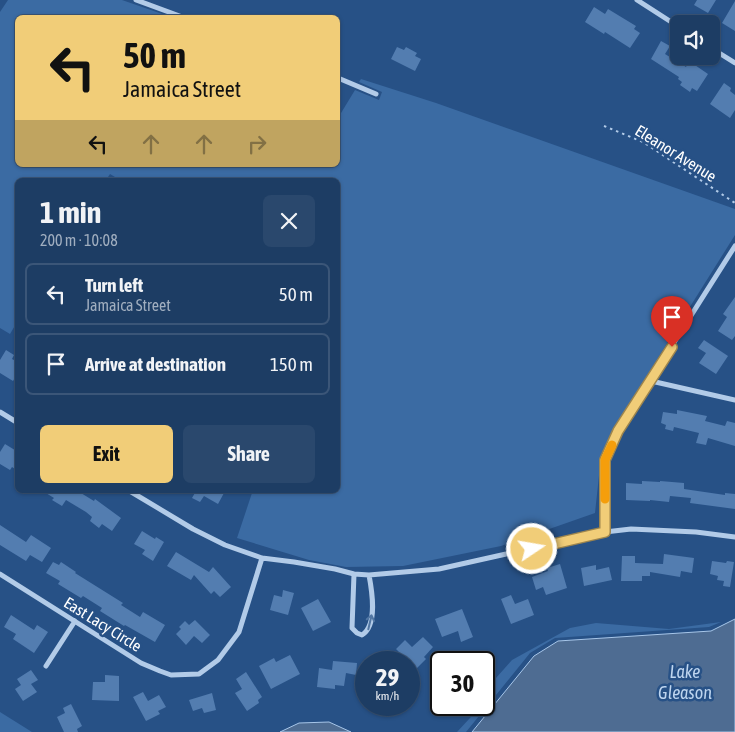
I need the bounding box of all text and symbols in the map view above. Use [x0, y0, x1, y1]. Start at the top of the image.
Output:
map controls [670, 15, 720, 65]
button: sound [670, 15, 720, 65]
icon: left [40, 35, 105, 100]
text: 50 m [123, 35, 186, 75]
text: Jamaica Street [123, 76, 241, 102]
street label: Eleanor Avenue [632, 121, 720, 185]
icon: left [84, 130, 112, 158]
icon: ahead [137, 130, 165, 158]
icon: ahead [190, 130, 218, 158]
icon: right [243, 130, 271, 158]
text: 1 min [40, 195, 101, 229]
button: close [263, 195, 315, 247]
text: 200 m · 10:08 [40, 231, 118, 249]
text: Turn left [85, 274, 143, 296]
icon: left [42, 280, 70, 308]
text: 50 m [279, 283, 313, 305]
text: Jamaica Street [85, 296, 171, 314]
pin [651, 296, 693, 347]
icon: arrive [658, 303, 686, 331]
icon: arrive [42, 350, 70, 378]
text: Arrive at destination [85, 353, 226, 375]
text: 150 m [270, 353, 313, 375]
button: Exit [40, 425, 173, 483]
button: Share [183, 425, 315, 483]
position arrow [505, 522, 557, 574]
street label: East Lacy Circle [60, 593, 145, 656]
one-way arrow [366, 614, 375, 630]
speed limit sign: 30 [430, 651, 495, 716]
water label: Lake Gleason [658, 661, 712, 703]
text: 29 [376, 663, 399, 691]
text: km/h [376, 689, 399, 703]

